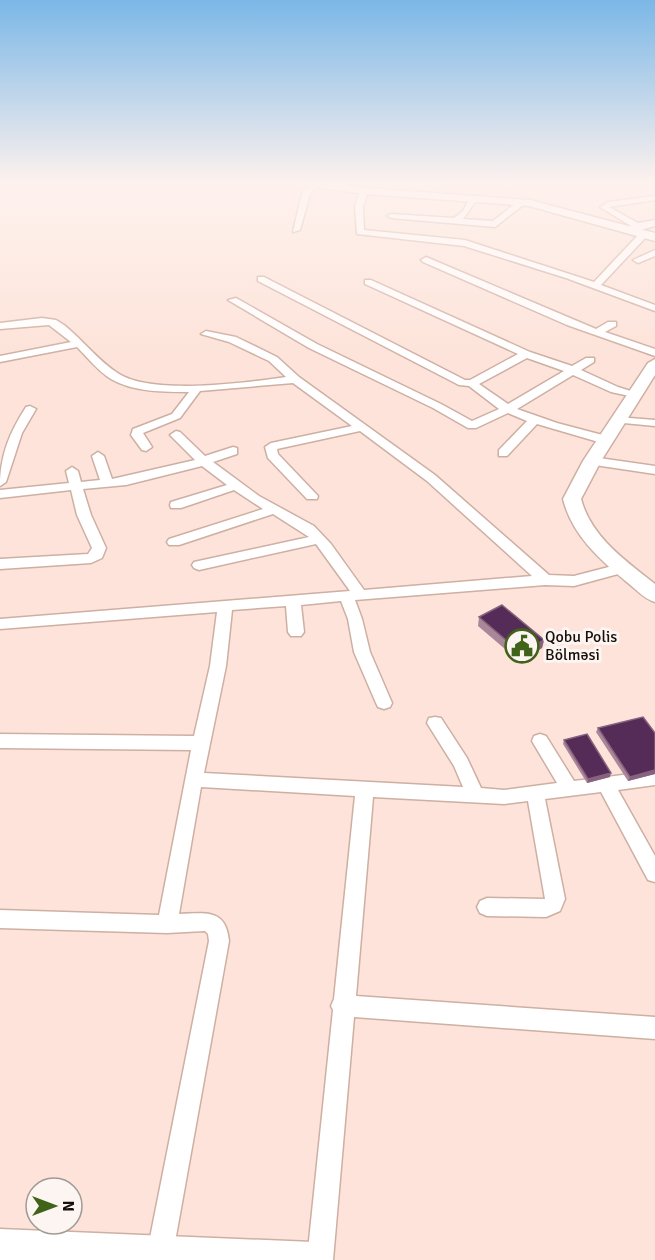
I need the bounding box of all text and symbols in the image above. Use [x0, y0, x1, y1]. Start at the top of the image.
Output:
place label: Qobu Polis Bölməsi [545, 627, 617, 665]
public building icon: Qobu Polis Bölməsi [504, 628, 540, 664]
north arrow [24, 1176, 84, 1236]
text: N [58, 1200, 78, 1212]

